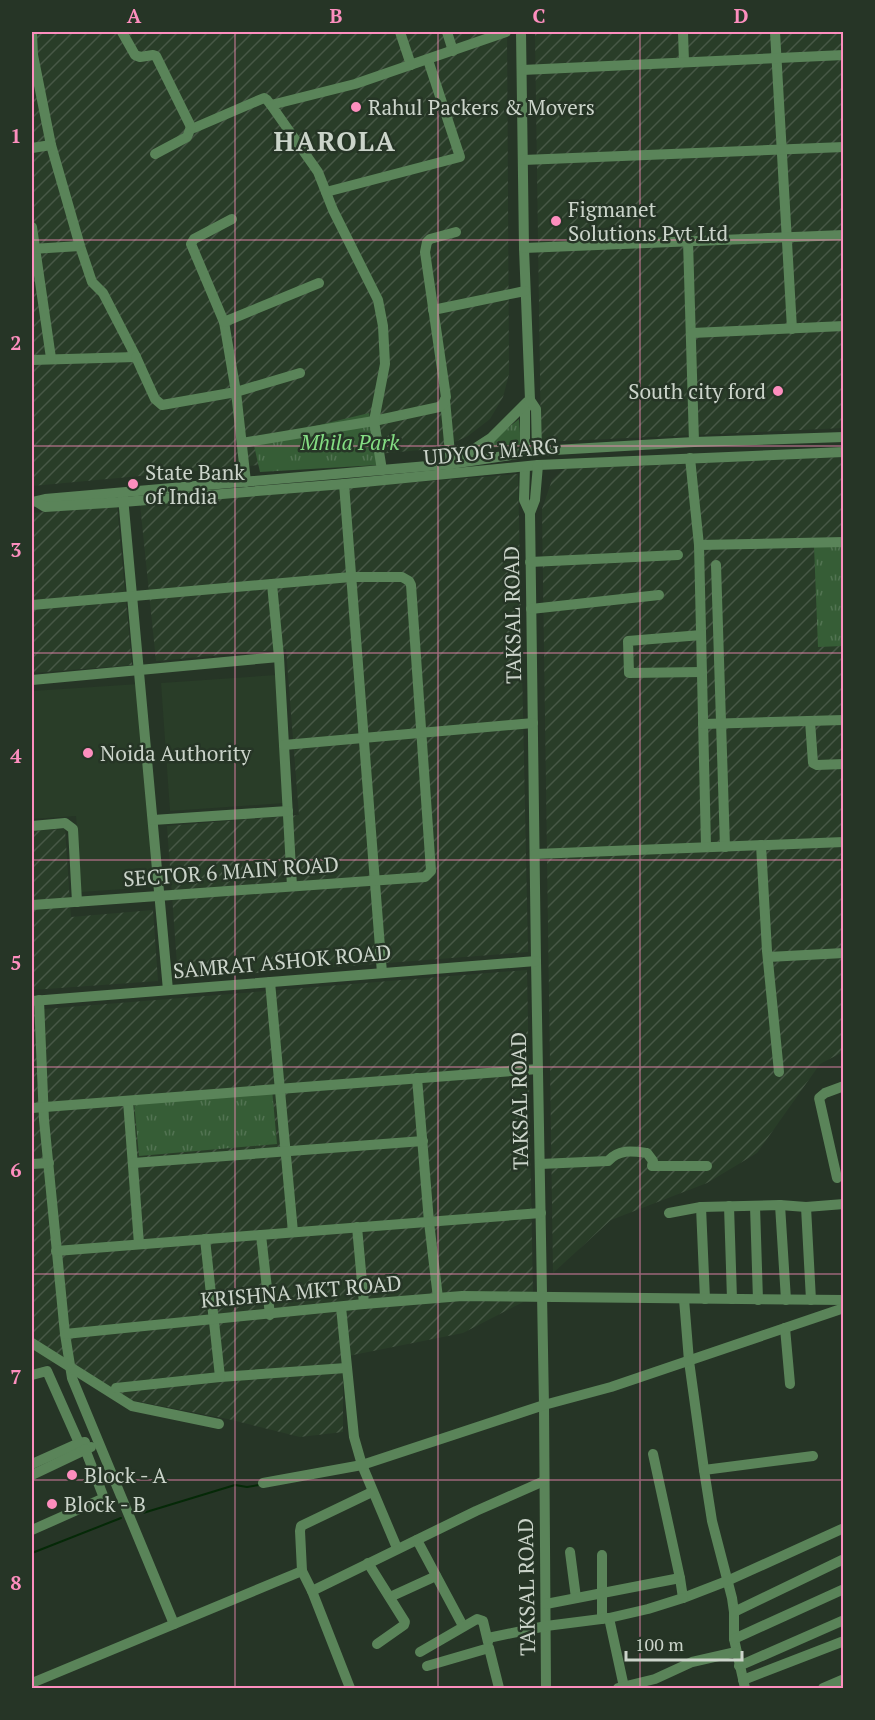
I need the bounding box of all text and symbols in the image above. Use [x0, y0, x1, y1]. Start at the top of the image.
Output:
text: A [127, 2, 142, 29]
text: B [330, 2, 343, 29]
text: C [532, 2, 546, 29]
text: D [734, 2, 748, 29]
place label: Rahul Packers & Movers [368, 93, 595, 121]
marker: Rahul Packers & Movers [349, 100, 363, 114]
text: 1 [10, 122, 22, 149]
district label: HAROLA [274, 123, 397, 159]
place label: Figmanet Solutions Pvt Ltd [568, 195, 729, 247]
marker: Figmanet Solutions Pvt Ltd [549, 214, 563, 228]
text: 2 [10, 329, 22, 356]
place label: South city ford [628, 377, 766, 405]
marker: South city ford [771, 384, 785, 398]
park label: Mhila Park [300, 428, 400, 456]
street label: UDYOG MARG [422, 431, 560, 471]
place label: State Bank of India [145, 458, 245, 510]
marker: State Bank of India [126, 477, 140, 491]
text: 3 [10, 536, 22, 563]
street label: TAKSAL ROAD [497, 546, 527, 684]
place label: Noida Authority [100, 739, 252, 767]
text: 4 [10, 742, 22, 769]
marker: Noida Authority [81, 746, 95, 760]
street label: SECTOR 6 MAIN ROAD [122, 849, 340, 893]
street label: SAMRAT ASHOK ROAD [172, 938, 392, 984]
text: 5 [10, 949, 22, 976]
street label: TAKSAL ROAD [504, 1032, 534, 1170]
text: 6 [10, 1156, 22, 1183]
street label: KRISHNA MKT ROAD [199, 1268, 403, 1314]
text: 7 [10, 1363, 22, 1390]
place label: Block - A [84, 1461, 168, 1489]
marker: Block - A [65, 1468, 79, 1482]
place label: Block - B [64, 1490, 146, 1518]
marker: Block - B [45, 1497, 59, 1511]
street label: TAKSAL ROAD [511, 1518, 541, 1656]
text: 8 [10, 1569, 22, 1596]
scale bar [626, 1624, 742, 1662]
text: 100 m [635, 1632, 684, 1656]

